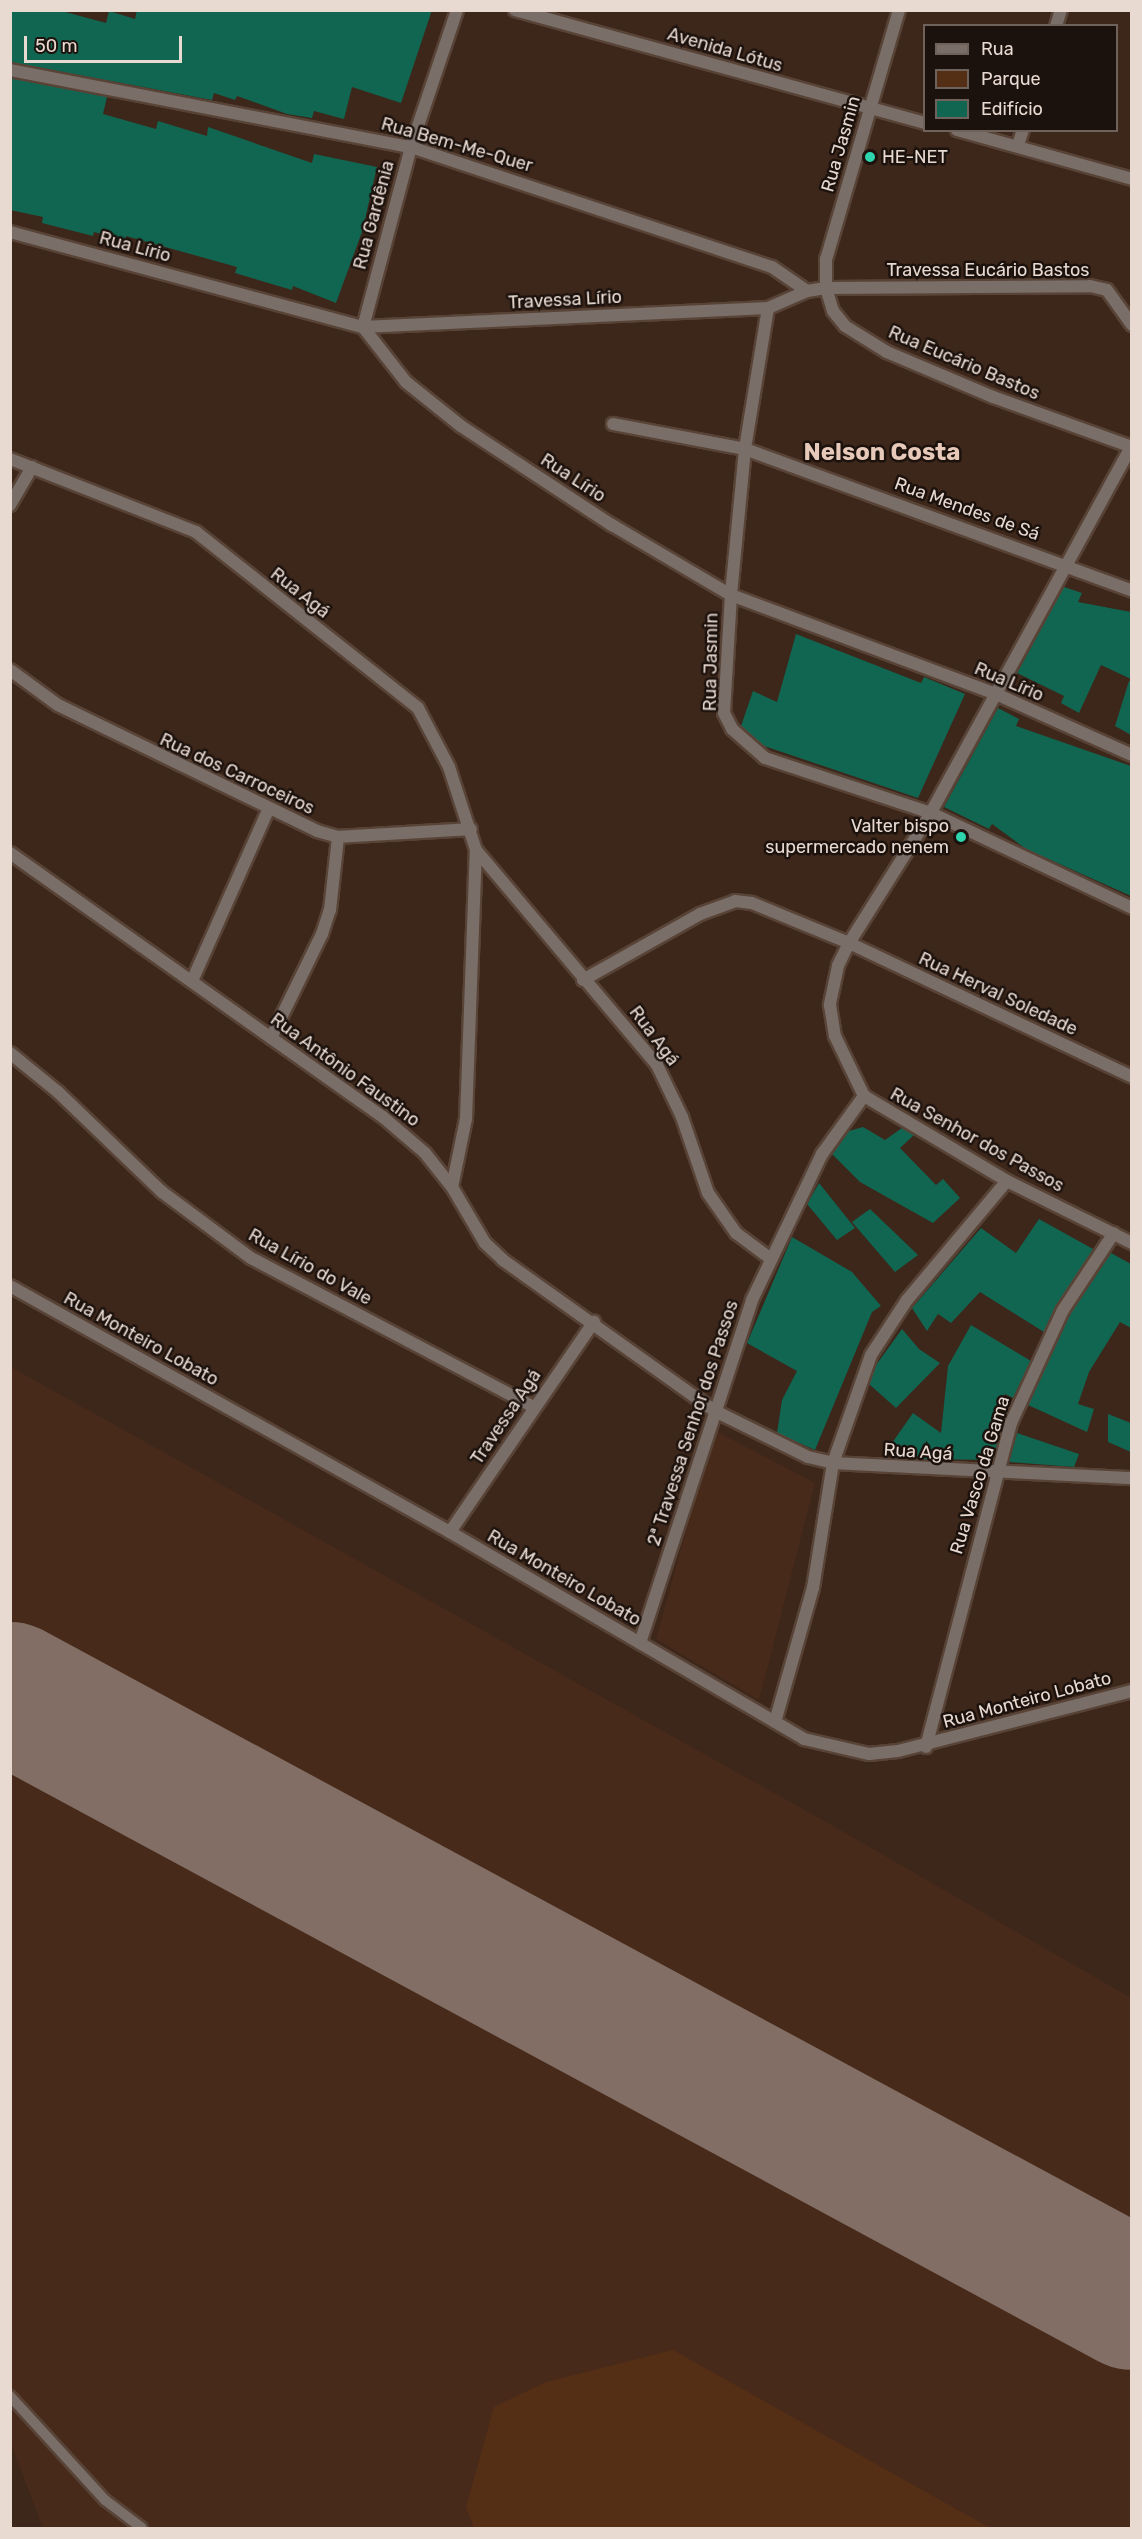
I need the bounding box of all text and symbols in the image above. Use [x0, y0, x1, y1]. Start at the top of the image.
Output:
street label: Avenida Lótus [665, 23, 785, 77]
scale bar [27, 24, 184, 62]
legend [923, 24, 1118, 132]
text: 50 m [35, 35, 78, 57]
text: Rua [981, 38, 1014, 60]
text: Parque [981, 68, 1041, 90]
street label: Rua Jasmin [817, 94, 865, 194]
text: Edifício [981, 98, 1043, 120]
street label: Rua Bem-Me-Quer [379, 113, 535, 177]
place label: HE-NET [882, 146, 948, 168]
marker: HE-NET [863, 150, 877, 164]
street label: Rua Gardênia [349, 158, 399, 272]
street label: Rua Lírio [97, 227, 173, 267]
street label: Travessa Eucário Bastos [887, 259, 1089, 281]
street label: Travessa Lírio [508, 286, 622, 314]
street label: Rua Eucário Bastos [885, 321, 1043, 405]
district label: Nelson Costa [804, 439, 960, 467]
street label: Rua Lírio [537, 449, 609, 507]
street label: Rua Mendes de Sá [891, 473, 1043, 545]
street label: Rua Agá [266, 563, 334, 623]
street label: Rua Jasmin [699, 612, 723, 712]
street label: Rua Lírio [971, 658, 1047, 706]
street label: Rua dos Carroceiros [156, 729, 318, 819]
place label: Valter bispo supermercado nenem [765, 816, 949, 858]
marker: Valter bispo supermercado nenem [954, 830, 968, 844]
street label: Rua Herval Soledade [915, 948, 1081, 1040]
street label: Rua Agá [624, 1002, 684, 1070]
street label: Rua Antônio Faustino [266, 1008, 424, 1132]
street label: Rua Senhor dos Passos [886, 1083, 1068, 1197]
street label: Rua Lírio do Vale [244, 1224, 376, 1310]
street label: Rua Monteiro Lobato [60, 1288, 222, 1390]
street label: 2ª Travessa Senhor dos Passos [643, 1297, 743, 1549]
street label: Travessa Agá [466, 1365, 546, 1469]
street label: Rua Vasco da Gama [946, 1393, 1014, 1557]
street label: Rua Agá [883, 1439, 953, 1465]
street label: Rua Monteiro Lobato [483, 1525, 645, 1631]
street label: Rua Monteiro Lobato [940, 1667, 1114, 1733]

